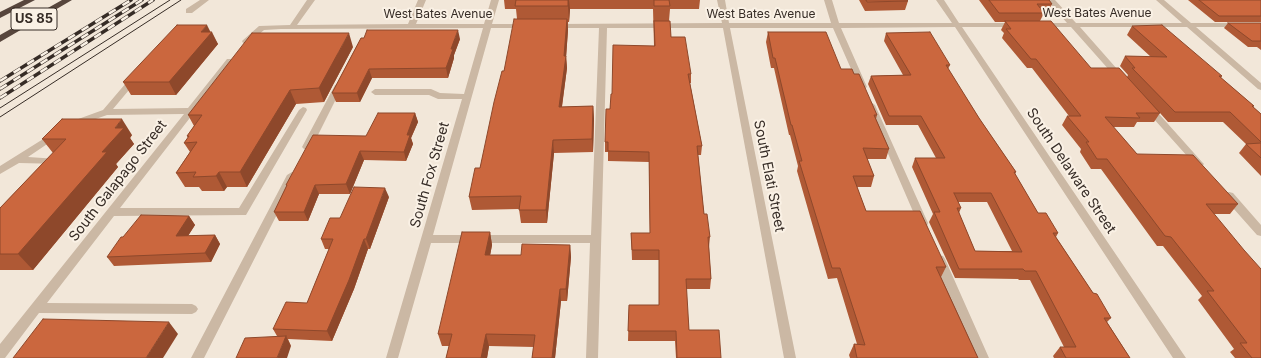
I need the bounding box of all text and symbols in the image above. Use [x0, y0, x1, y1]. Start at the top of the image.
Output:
street label: West Bates Avenue [1042, 6, 1152, 20]
street label: West Bates Avenue [383, 7, 493, 21]
street label: West Bates Avenue [706, 7, 816, 21]
road number: US 85 [11, 8, 57, 30]
street label: South Delaware Street [1023, 105, 1119, 237]
street label: South Galapago Street [66, 117, 170, 245]
street label: South Elati Street [750, 119, 788, 233]
street label: South Fox Street [407, 120, 453, 230]

